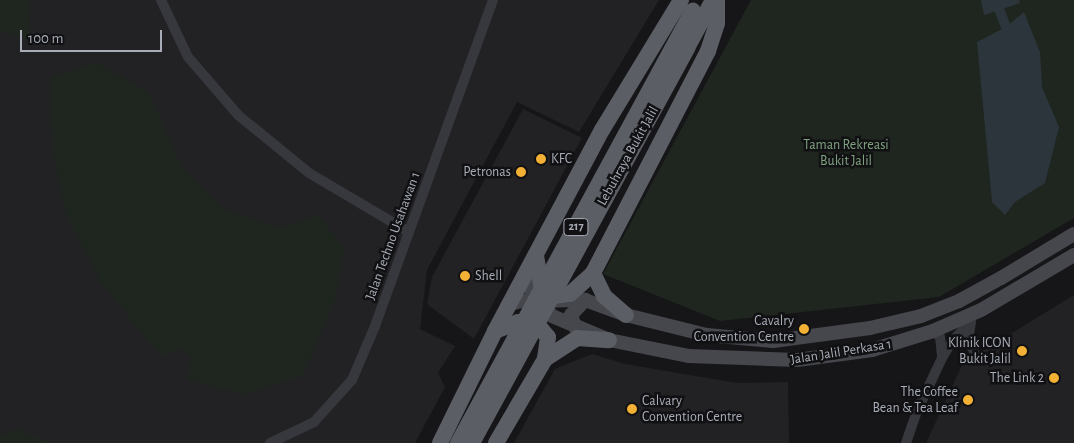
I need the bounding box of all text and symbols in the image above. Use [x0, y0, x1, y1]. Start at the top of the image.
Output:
scale bar [22, 20, 165, 52]
text: 100 m [28, 31, 63, 46]
street label: Lebuhraya Bukit Jalil [594, 103, 662, 209]
park label: Taman Rekreasi Bukit Jalil [803, 137, 889, 170]
place label: KFC [551, 151, 572, 167]
marker: KFC [535, 153, 547, 165]
place label: Petronas [463, 164, 511, 180]
marker: Petronas [515, 166, 527, 178]
street label: Jalan Techno Usahawan 1 [362, 170, 424, 302]
road number: 217 [562, 218, 590, 236]
place label: Shell [475, 268, 502, 284]
marker: Shell [459, 270, 471, 282]
place label: Cavalry Convention Centre [694, 313, 794, 346]
marker: Cavalry Convention Centre [798, 323, 810, 335]
place label: Klinik ICON Bukit Jalil [948, 335, 1011, 368]
street label: Jalan Jalil Perkasa 1 [789, 336, 893, 368]
marker: Klinik ICON Bukit Jalil [1015, 344, 1029, 358]
place label: The Link 2 [990, 370, 1044, 386]
marker: The Link 2 [1048, 372, 1060, 384]
place label: The Coffee Bean & Tea Leaf [872, 384, 958, 417]
place label: Calvary Convention Centre [642, 393, 742, 426]
marker: The Coffee Bean & Tea Leaf [962, 394, 974, 406]
marker: Calvary Convention Centre [626, 403, 638, 415]

